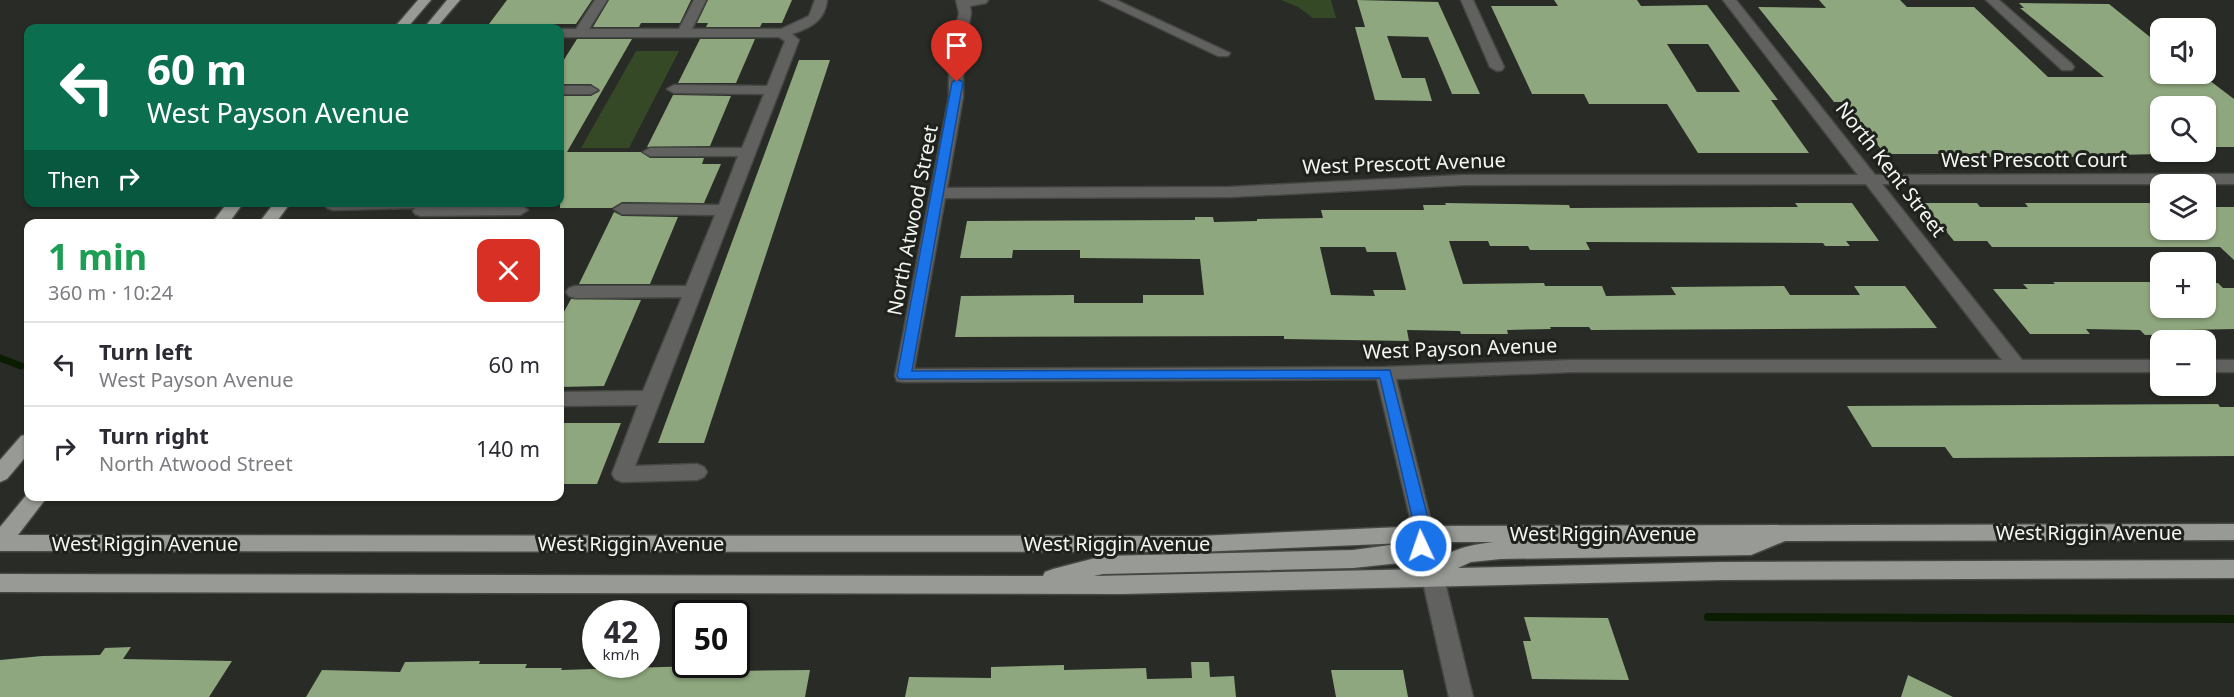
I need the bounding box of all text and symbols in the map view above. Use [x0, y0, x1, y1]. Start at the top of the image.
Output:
map controls [2150, 18, 2216, 396]
button: sound [2150, 18, 2216, 84]
pin [931, 20, 982, 82]
icon: arrive [940, 29, 973, 62]
text: 60 m [147, 40, 247, 97]
icon: left [48, 48, 126, 126]
text: West Payson Avenue [147, 94, 410, 131]
street label: North Kent Street [1830, 96, 1952, 242]
button: search [2150, 96, 2216, 162]
street label: North Atwood Street [880, 122, 944, 318]
street label: West Prescott Avenue [1302, 146, 1506, 180]
street label: West Prescott Court [1941, 146, 2127, 173]
icon: right [112, 162, 145, 195]
text: Then [48, 164, 100, 194]
button: layers [2150, 174, 2216, 240]
text: 1 min [48, 232, 147, 281]
button: close [477, 239, 540, 302]
button: + [2150, 252, 2216, 318]
text: 360 m · 10:24 [48, 279, 173, 306]
button: − [2150, 330, 2216, 396]
street label: West Payson Avenue [1362, 331, 1558, 365]
text: Turn left [99, 336, 193, 366]
icon: left [48, 348, 81, 381]
text: 60 m [489, 349, 540, 379]
text: West Payson Avenue [99, 366, 293, 393]
text: Turn right [99, 420, 209, 450]
icon: right [48, 432, 81, 465]
text: 140 m [476, 433, 540, 463]
text: North Atwood Street [99, 450, 293, 477]
position arrow [1389, 514, 1453, 578]
street label: West Riggin Avenue [1996, 519, 2182, 546]
street label: West Riggin Avenue [1510, 520, 1696, 547]
street label: West Riggin Avenue [52, 530, 238, 557]
street label: West Riggin Avenue [538, 530, 724, 557]
street label: West Riggin Avenue [1024, 530, 1210, 557]
speed limit sign: 50 [672, 600, 750, 678]
text: 42 [604, 611, 638, 652]
text: km/h [603, 644, 639, 664]

